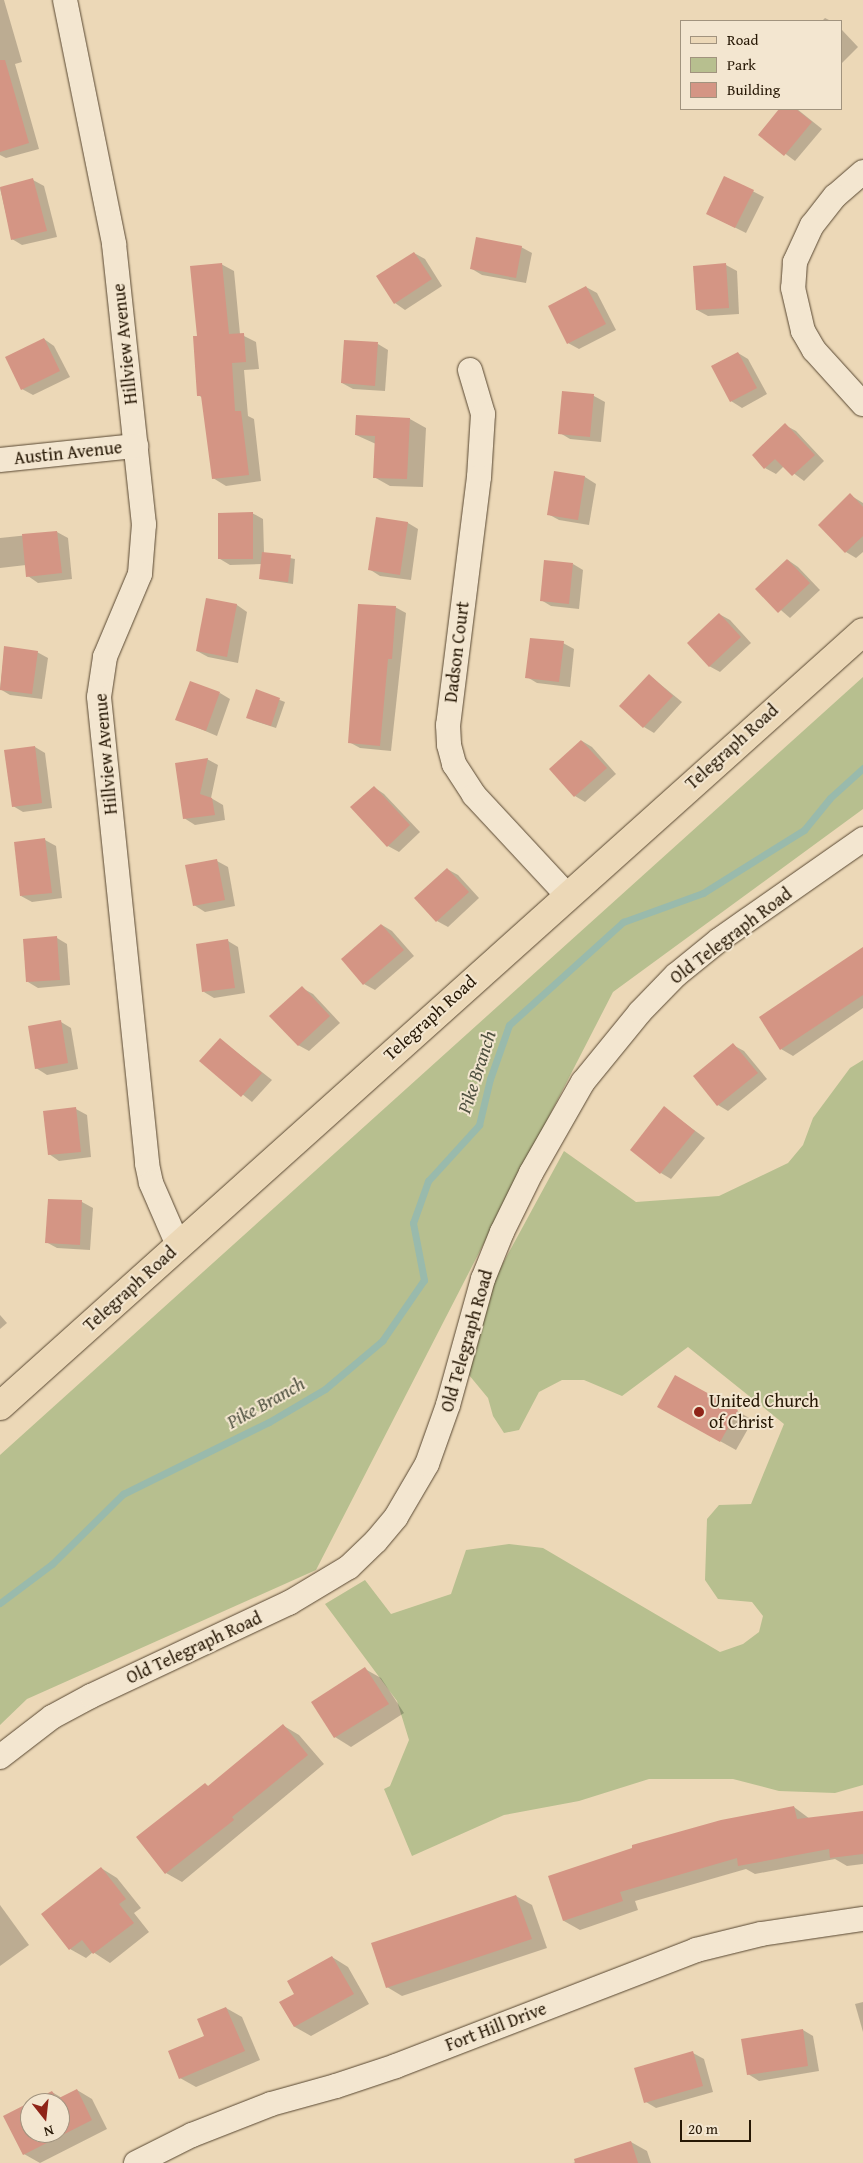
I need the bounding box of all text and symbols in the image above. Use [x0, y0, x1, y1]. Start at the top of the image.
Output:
legend [680, 20, 843, 110]
text: Road [727, 29, 758, 50]
text: Park [727, 54, 756, 75]
text: Building [727, 79, 780, 100]
street label: Hillview Avenue [108, 282, 142, 406]
street label: Austin Avenue [13, 437, 123, 469]
street label: Dadson Court [440, 600, 474, 704]
street label: Hillview Avenue [90, 692, 122, 816]
street label: Telegraph Road [681, 700, 783, 794]
street label: Old Telegraph Road [666, 883, 796, 989]
street label: Telegraph Road [379, 971, 481, 1065]
water label: Pike Branch [453, 1028, 501, 1116]
street label: Telegraph Road [79, 1242, 181, 1336]
street label: Old Telegraph Road [436, 1267, 498, 1415]
water label: Pike Branch [223, 1372, 309, 1434]
place label: United Church of Christ [709, 1391, 819, 1434]
marker: United Church of Christ [693, 1406, 705, 1418]
street label: Old Telegraph Road [123, 1607, 265, 1689]
street label: Fort Hill Drive [442, 1998, 550, 2056]
north arrow [20, 2093, 70, 2143]
scale bar [683, 2110, 754, 2142]
text: 20 m [688, 2118, 718, 2139]
text: N [42, 2121, 56, 2142]

